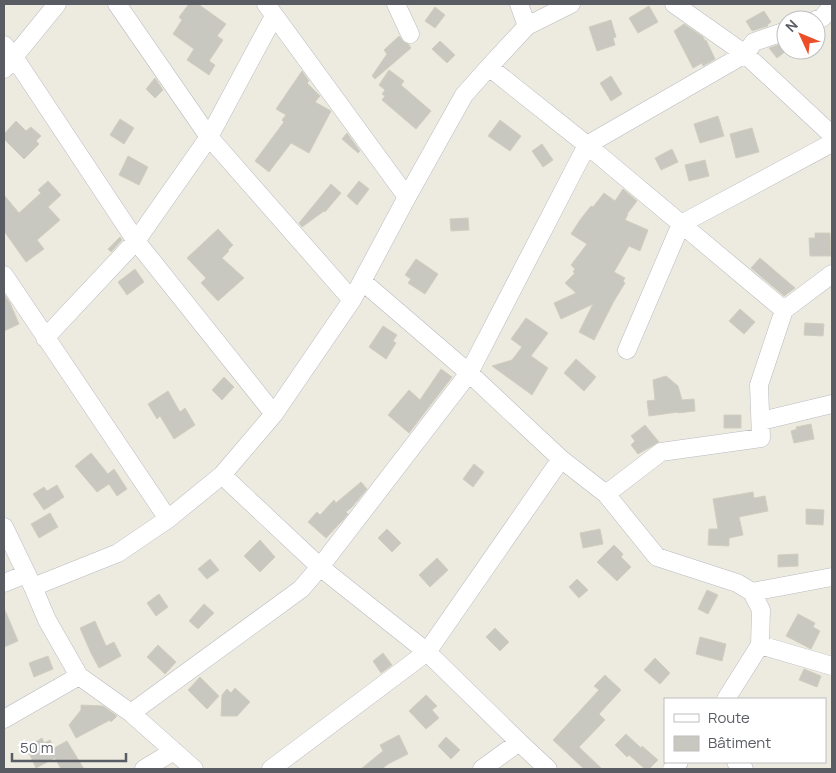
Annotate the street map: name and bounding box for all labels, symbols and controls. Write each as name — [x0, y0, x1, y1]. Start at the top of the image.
north arrow — [776, 10, 826, 60]
text: N — [781, 15, 802, 36]
legend — [664, 698, 826, 763]
text: Route — [708, 707, 750, 728]
scale bar — [12, 730, 126, 762]
text: Bâtiment — [708, 732, 771, 753]
text: 50 m — [20, 737, 54, 758]

